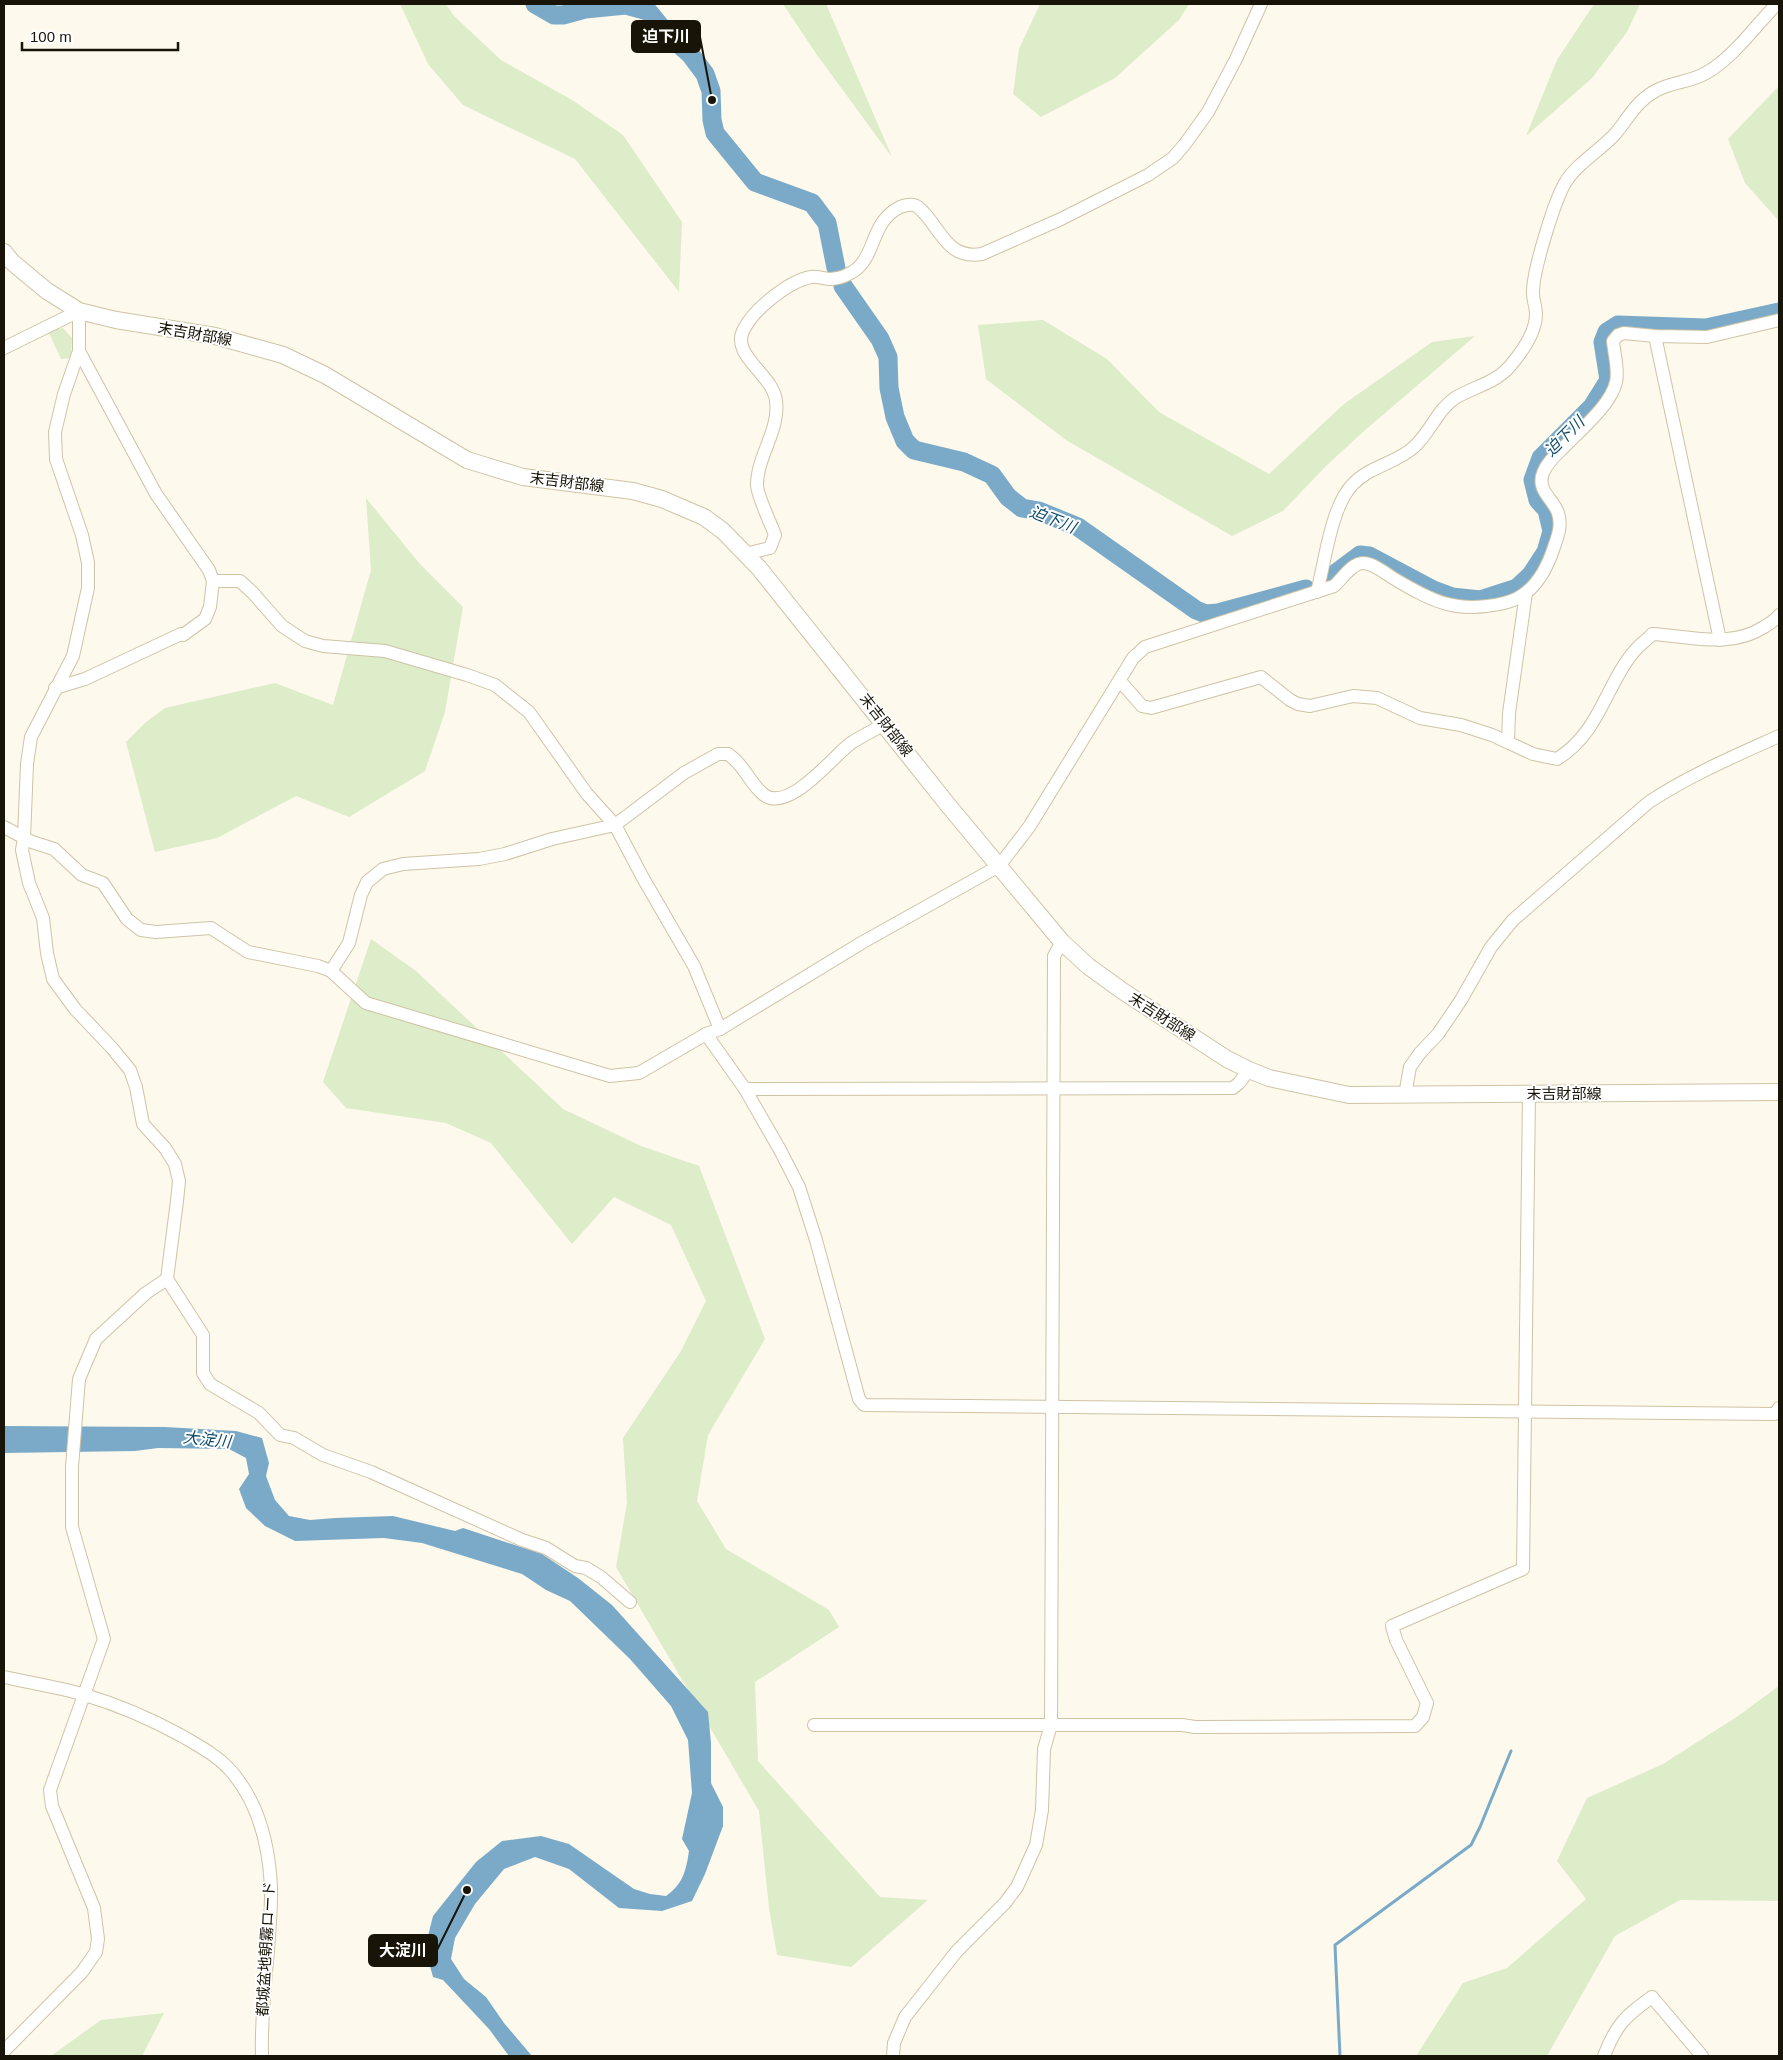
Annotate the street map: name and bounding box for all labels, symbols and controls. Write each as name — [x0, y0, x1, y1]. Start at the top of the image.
scale bar — [22, 20, 179, 52]
callout: 迫下川 — [632, 21, 700, 52]
text: 100 m — [30, 28, 72, 45]
text: 迫下川 — [642, 28, 690, 45]
street label: 末吉財部線 — [157, 319, 234, 348]
water label: 迫下川 — [1541, 412, 1589, 459]
street label: 末吉財部線 — [529, 468, 605, 495]
water label: 迫下川 — [1027, 503, 1080, 537]
street label: 末吉財部線 — [857, 690, 916, 759]
street label: 末吉財部線 — [1126, 989, 1198, 1044]
street label: 末吉財部線 — [1526, 1085, 1602, 1102]
water label: 大淀川 — [182, 1429, 234, 1451]
street label: 都城盆地朝霧ロード — [253, 1881, 278, 2017]
callout: 大淀川 — [369, 1935, 437, 1966]
text: 大淀川 — [379, 1942, 427, 1959]

